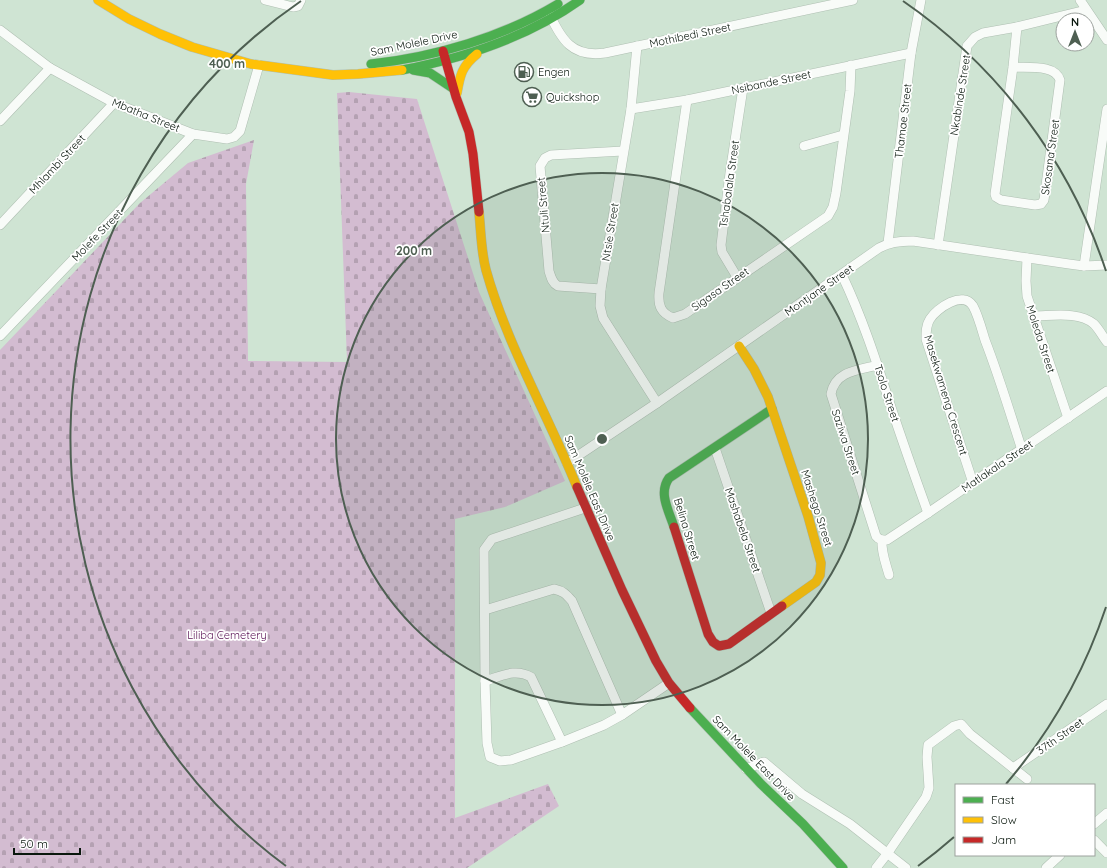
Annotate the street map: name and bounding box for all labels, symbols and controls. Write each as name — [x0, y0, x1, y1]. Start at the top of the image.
north arrow — [1055, 12, 1095, 52]
text: N — [1071, 15, 1079, 29]
street label: Mothibedi Street — [648, 19, 732, 50]
street label: Sam Molele Drive — [369, 27, 459, 59]
street label: Nkabinde Street — [947, 53, 973, 137]
text: 400 m — [209, 56, 245, 71]
fuel station icon: Engen — [513, 61, 535, 83]
place label: Engen — [538, 65, 570, 79]
street label: Nsibande Street — [730, 67, 812, 97]
street label: Thamae Street — [891, 82, 915, 159]
supermarket icon: Quickshop — [521, 86, 543, 108]
place label: Quickshop — [546, 90, 600, 104]
street label: Mbatha Street — [110, 95, 182, 135]
street label: Skosana Street — [1038, 118, 1062, 196]
street label: Mhlambi Street — [26, 131, 88, 197]
street label: Tshabalala Street — [716, 139, 742, 229]
street label: Ntuli Street — [534, 176, 552, 233]
street label: Ntsie Street — [598, 202, 622, 262]
street label: Molefe Street — [69, 206, 126, 264]
text: 200 m — [396, 243, 432, 258]
street label: Montjane Street — [782, 261, 856, 319]
street label: Sigasa Street — [689, 264, 752, 314]
street label: Moleda Street — [1023, 303, 1059, 375]
street label: Masekwameng Crescent — [921, 333, 971, 457]
street label: Tsolo Street — [871, 363, 903, 424]
street label: Saziwa Street — [829, 407, 863, 477]
centre of rings — [595, 432, 609, 446]
street label: Sam Molele East Drive — [561, 433, 619, 543]
street label: Matlakala Street — [958, 437, 1036, 495]
street label: Mashego Street — [798, 468, 836, 548]
street label: Mashabela Street — [722, 486, 764, 575]
street label: Belina Street — [671, 496, 703, 562]
park label: Liliba Cemetery — [187, 628, 267, 642]
street label: Sam Molele East Drive — [710, 712, 798, 804]
street label: 37th Street — [1034, 714, 1087, 757]
legend — [955, 784, 1095, 856]
text: Fast — [991, 792, 1015, 807]
text: Slow — [991, 812, 1017, 827]
scale bar — [14, 830, 80, 856]
text: Jam — [991, 832, 1016, 847]
text: 50 m — [20, 836, 48, 851]

